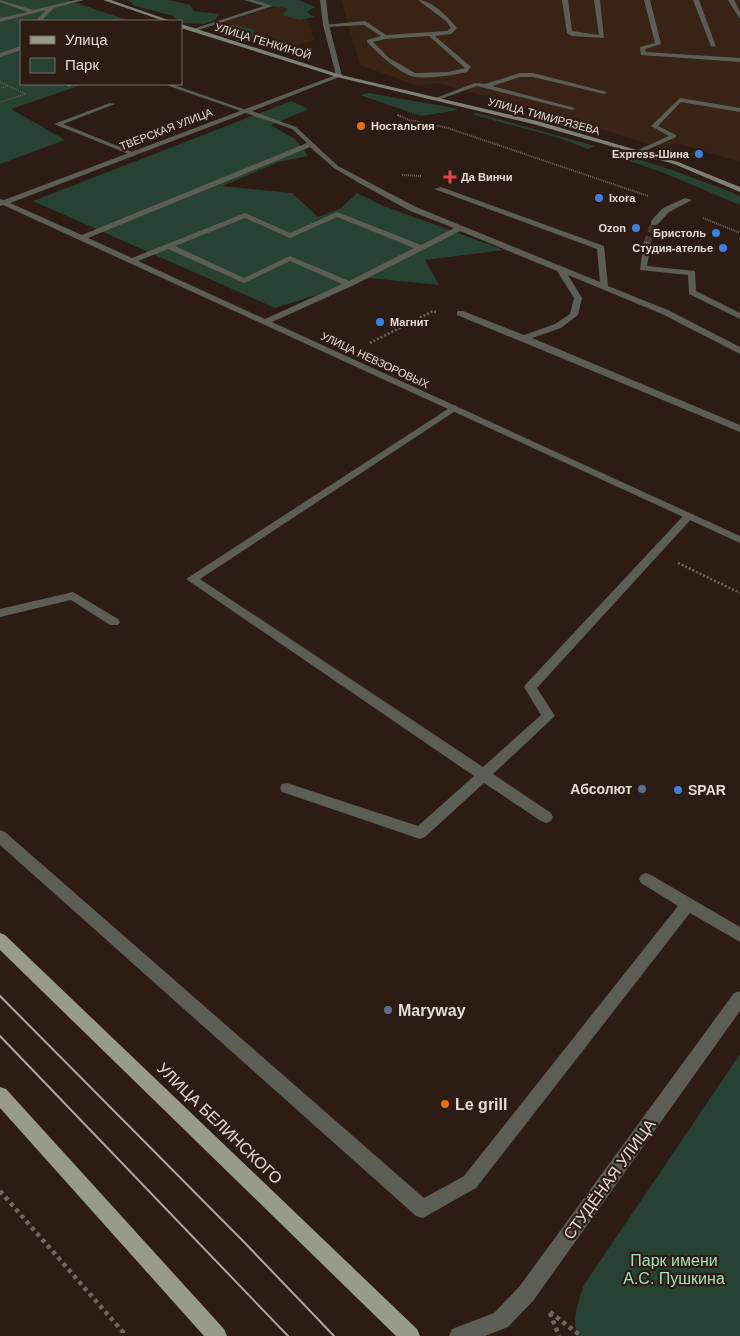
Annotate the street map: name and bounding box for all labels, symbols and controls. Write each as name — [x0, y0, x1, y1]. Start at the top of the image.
legend — [20, 20, 182, 85]
street label: УЛИЦА ГЕНКИНОЙ — [213, 21, 313, 61]
text: Улица — [65, 31, 108, 48]
text: Парк — [65, 56, 99, 73]
street label: УЛИЦА ТИМИРЯЗЕВА — [487, 95, 602, 137]
street label: ТВЕРСКАЯ УЛИЦА — [118, 106, 215, 152]
marker: Ностальгия — [355, 120, 367, 132]
place label: Ностальгия — [371, 120, 435, 132]
place label: Express-Шина — [612, 148, 690, 160]
marker: Express-Шина — [693, 148, 705, 160]
marker: Да Винчи — [443, 170, 457, 184]
place label: Да Винчи — [461, 171, 513, 183]
marker: Ixora — [593, 192, 605, 204]
place label: Ixora — [609, 192, 636, 204]
place label: Ozon — [599, 222, 626, 234]
marker: Ozon — [630, 222, 642, 234]
place label: Бристоль — [653, 227, 706, 239]
marker: Бристоль — [710, 227, 722, 239]
place label: Студия-ателье — [632, 242, 713, 254]
marker: Студия-ателье — [717, 242, 729, 254]
marker: Магнит — [374, 316, 386, 328]
place label: Магнит — [390, 316, 429, 328]
street label: УЛИЦА НЕВЗОРОВЫХ — [319, 330, 431, 391]
place label: Абсолют — [570, 781, 632, 797]
place label: SPAR — [688, 782, 726, 798]
marker: Абсолют — [636, 783, 648, 795]
marker: SPAR — [672, 784, 684, 796]
place label: Maryway — [398, 1002, 466, 1019]
marker: Maryway — [382, 1004, 394, 1016]
street label: УЛИЦА БЕЛИНСКОГО — [154, 1059, 286, 1187]
place label: Le grill — [455, 1096, 507, 1113]
marker: Le grill — [439, 1098, 451, 1110]
street label: СТУДЁНАЯ УЛИЦА — [560, 1116, 659, 1243]
park label: Парк имени А.С. Пушкина — [623, 1252, 725, 1287]

